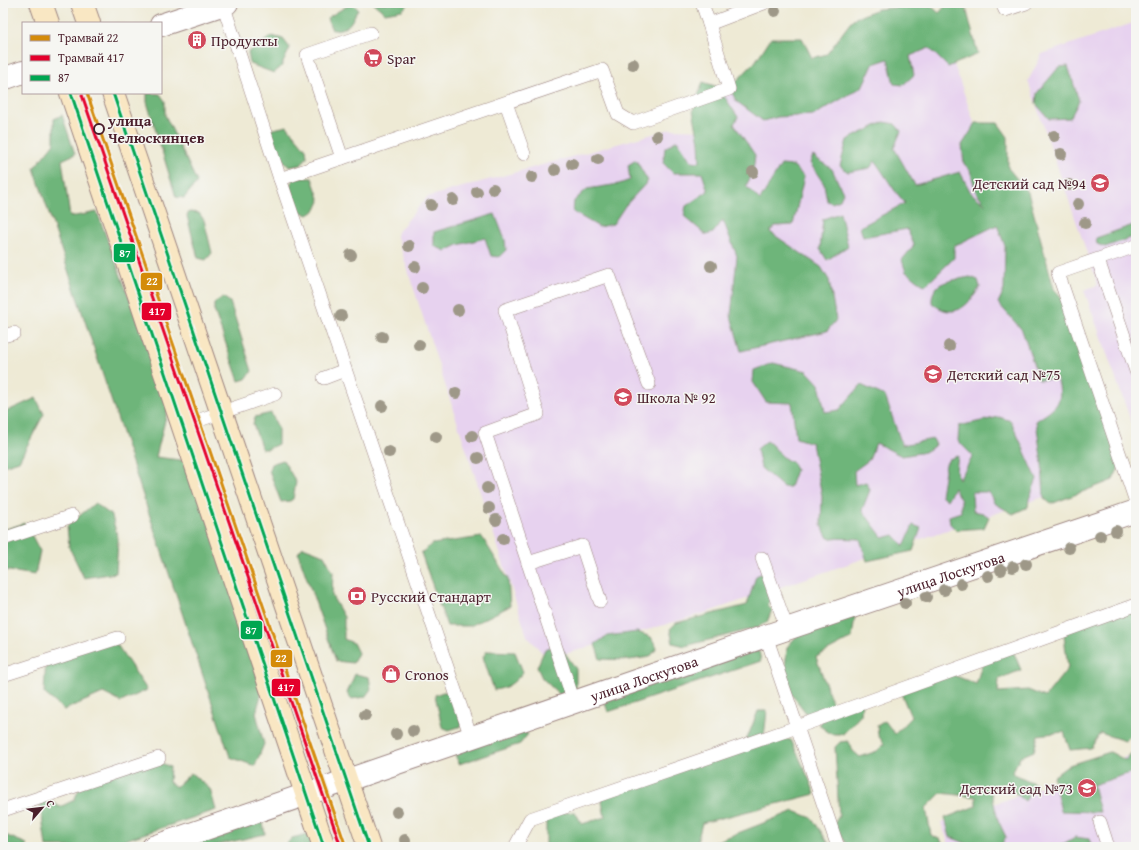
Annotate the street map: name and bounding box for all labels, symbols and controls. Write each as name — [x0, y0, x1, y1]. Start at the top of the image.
legend — [22, 22, 162, 94]
text: Трамвай 22 — [58, 29, 119, 46]
building icon: Продукты — [186, 29, 208, 51]
place label: Продукты — [211, 30, 278, 51]
supermarket icon: Spar — [362, 47, 384, 69]
place label: Spar — [387, 48, 416, 69]
text: Трамвай 417 — [58, 49, 124, 66]
text: 87 — [58, 69, 70, 86]
place label: улица Челюскинцев — [107, 110, 205, 148]
marker: улица Челюскинцев — [93, 123, 105, 135]
school or university icon: Детский сад №94 — [1089, 172, 1111, 194]
place label: Детский сад №94 — [972, 173, 1086, 194]
line badge: 87 — [113, 243, 136, 263]
text: 87 — [119, 245, 131, 261]
line badge: 22 — [140, 272, 163, 291]
text: 22 — [146, 273, 158, 289]
line badge: 417 — [141, 302, 172, 321]
text: 417 — [148, 303, 166, 319]
school or university icon: Детский сад №75 — [922, 363, 944, 385]
place label: Детский сад №75 — [946, 364, 1060, 385]
school or university icon: Школа № 92 — [612, 386, 634, 408]
place label: Школа № 92 — [637, 387, 716, 408]
street label: улица Лоскутова — [893, 545, 1008, 602]
bank icon: Русский Стандарт — [346, 585, 368, 607]
place label: Русский Стандарт — [371, 586, 492, 607]
line badge: 87 — [240, 620, 263, 640]
text: 87 — [245, 622, 257, 638]
line badge: 22 — [270, 649, 293, 668]
text: 22 — [275, 650, 287, 666]
street label: улица Лоскутова — [586, 650, 701, 707]
shop icon: Cronos — [380, 663, 402, 685]
place label: Cronos — [405, 664, 449, 685]
line badge: 417 — [271, 678, 301, 697]
text: 417 — [277, 679, 295, 695]
school or university icon: Детский сад №73 — [1076, 777, 1098, 799]
place label: Детский сад №73 — [959, 778, 1073, 799]
north arrow — [22, 788, 62, 828]
text: С — [42, 797, 59, 810]

